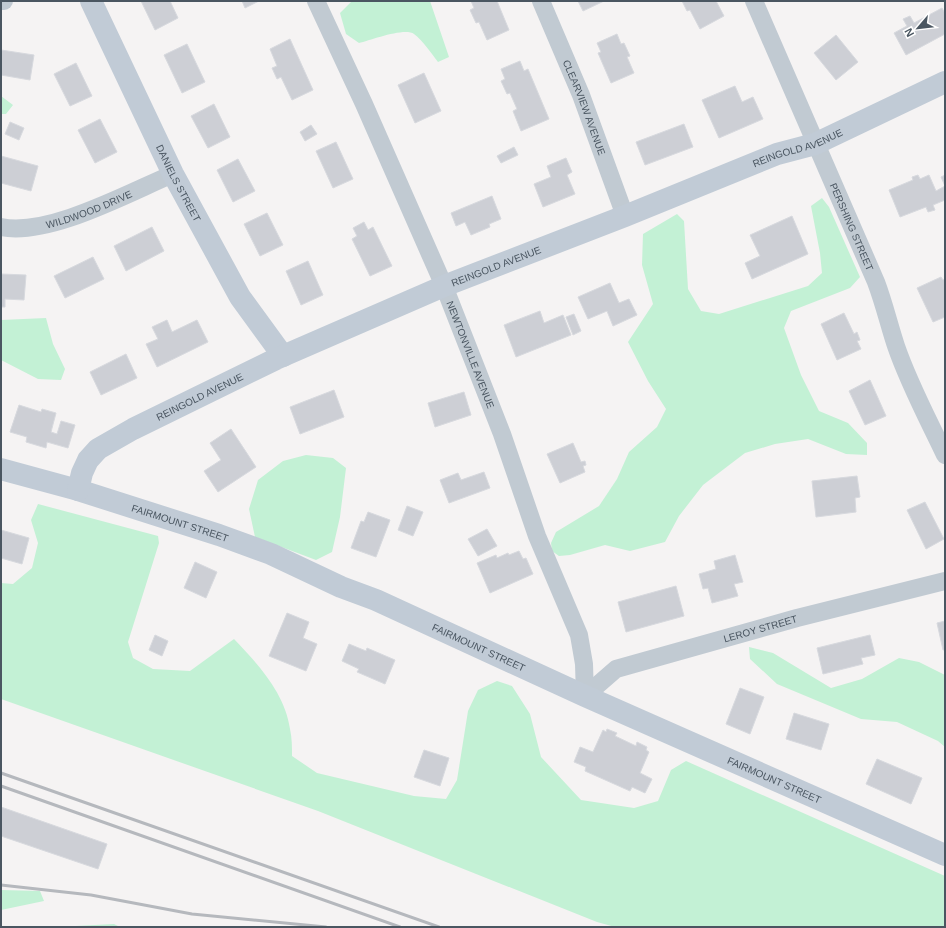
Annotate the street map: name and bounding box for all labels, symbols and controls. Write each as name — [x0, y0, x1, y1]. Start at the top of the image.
north arrow — [898, 8, 938, 48]
text: N — [902, 26, 916, 39]
street label: CLEARVIEW AVENUE — [561, 58, 608, 157]
street label: REINGOLD AVENUE — [751, 126, 844, 169]
street label: DANIELS STREET — [154, 143, 203, 223]
street label: PERSHING STREET — [828, 181, 876, 272]
street label: WILDWOOD DRIVE — [45, 188, 134, 230]
street label: REINGOLD AVENUE — [450, 244, 542, 288]
street label: NEWTONVILLE AVENUE — [445, 299, 497, 410]
street label: REINGOLD AVENUE — [154, 370, 245, 422]
street label: FAIRMOUNT STREET — [130, 502, 230, 543]
street label: LEROY STREET — [722, 613, 798, 644]
street label: FAIRMOUNT STREET — [431, 621, 527, 673]
street label: FAIRMOUNT STREET — [726, 754, 823, 805]

